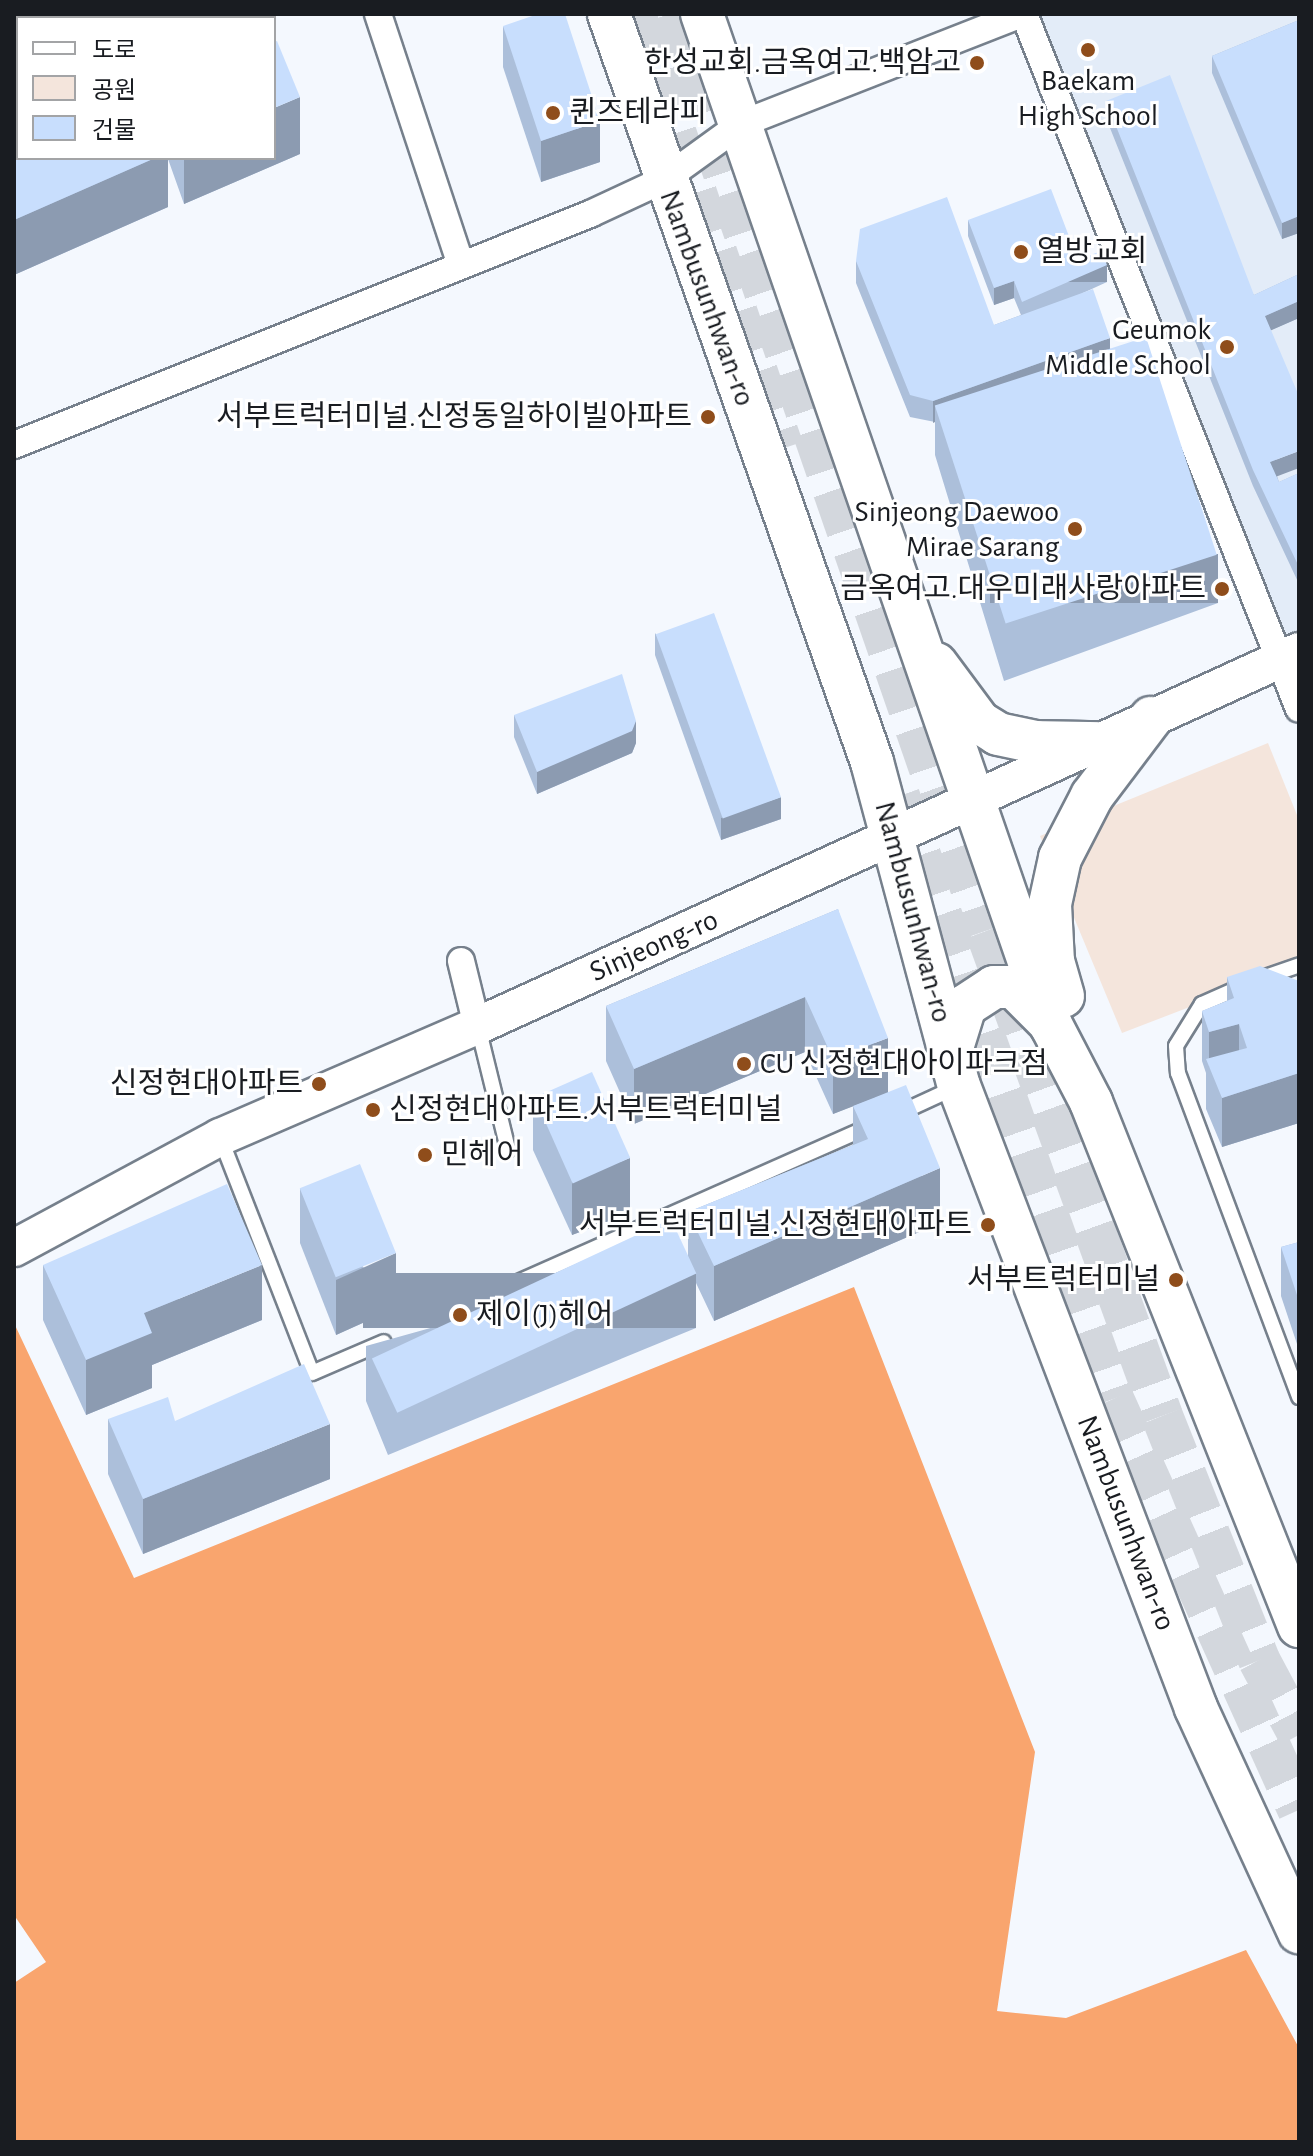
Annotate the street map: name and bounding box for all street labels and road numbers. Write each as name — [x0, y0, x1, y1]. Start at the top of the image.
street label: Nambusunhwan-ro — [651, 185, 763, 411]
street label: Nambusunhwan-ro — [866, 798, 960, 1026]
street label: Sinjeong-ro — [584, 902, 724, 990]
street label: Nambusunhwan-ro — [1068, 1411, 1184, 1635]

